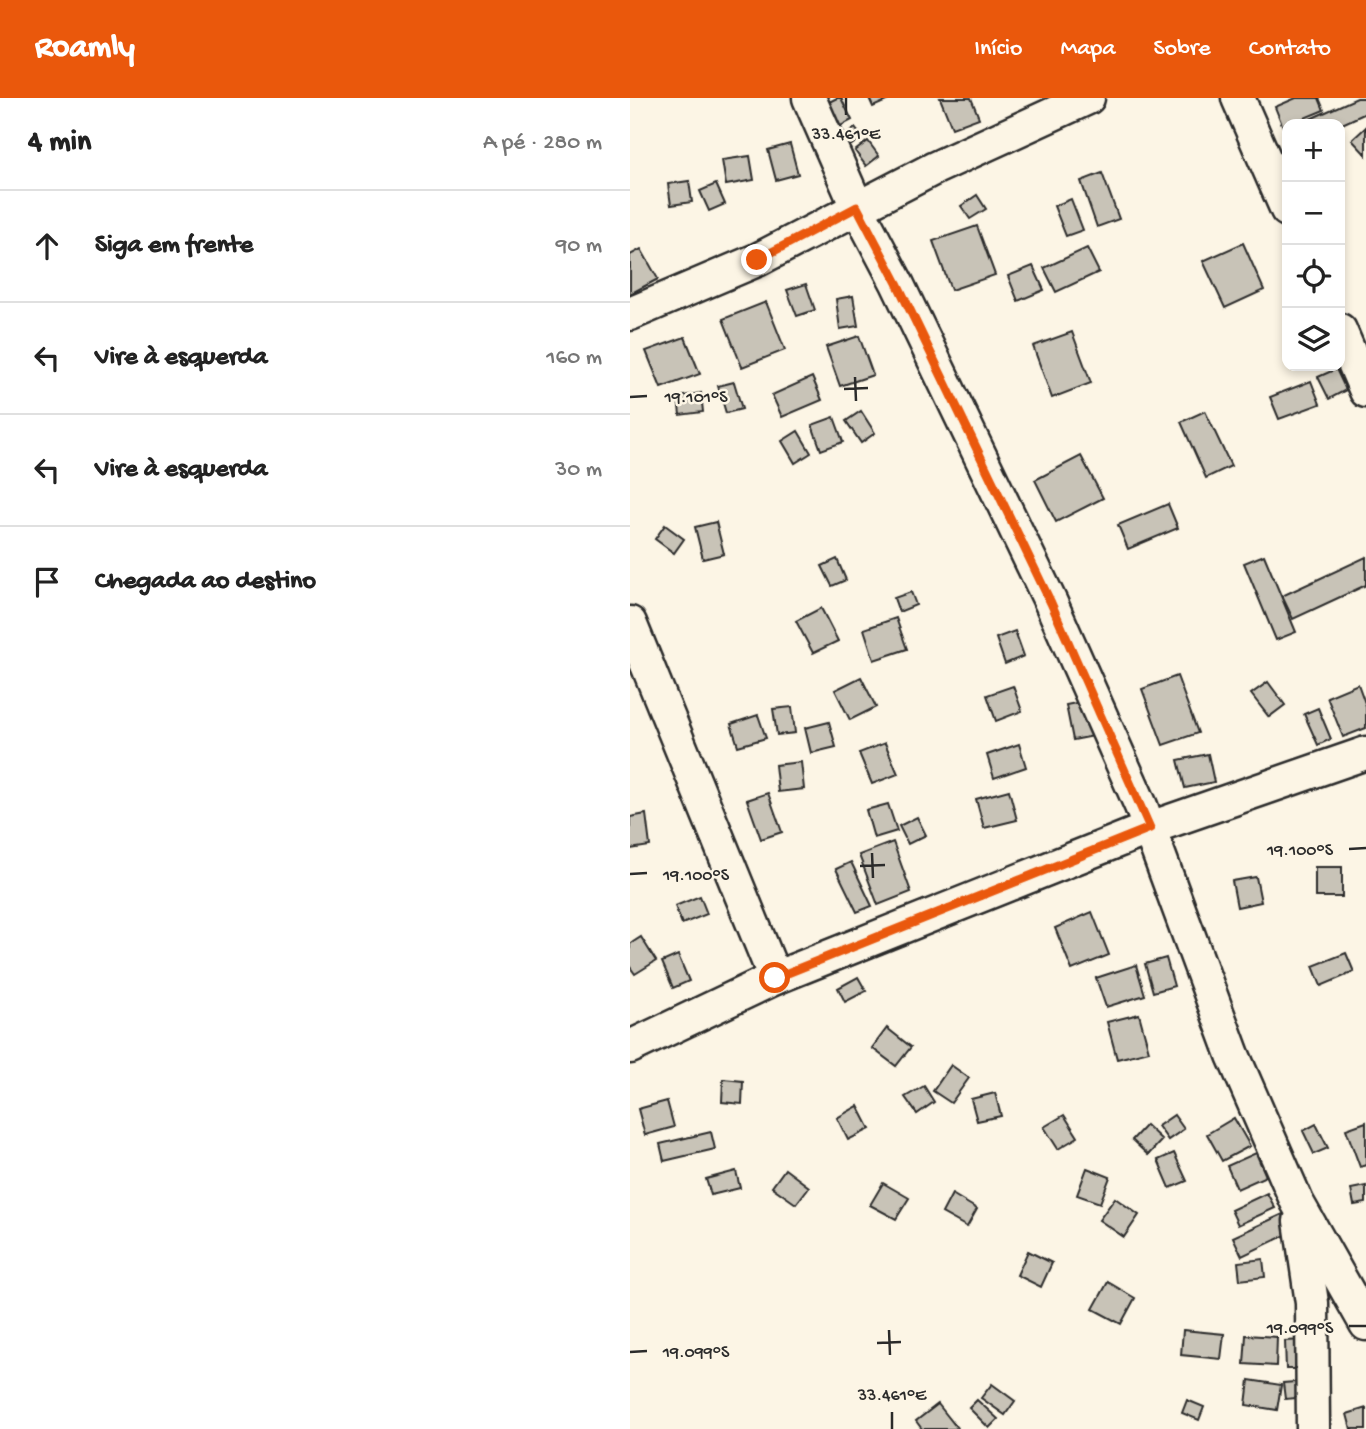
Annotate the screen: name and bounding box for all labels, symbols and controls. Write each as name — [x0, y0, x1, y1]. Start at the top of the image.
text: Roamly — [35, 30, 135, 68]
text: Início — [974, 35, 1022, 64]
text: Mapa — [1060, 35, 1116, 64]
text: Sobre — [1154, 35, 1211, 64]
text: Contato — [1249, 35, 1331, 64]
map controls — [1282, 119, 1345, 371]
button: + — [1282, 119, 1345, 182]
text: 33.461°E — [811, 125, 881, 146]
text: 4 min — [28, 126, 91, 161]
text: A pé · 280 m — [483, 130, 602, 157]
button: − — [1282, 182, 1345, 245]
icon: ahead — [28, 227, 66, 265]
text: Siga em frente — [95, 231, 253, 262]
text: 90 m — [556, 233, 602, 260]
route end — [741, 244, 772, 275]
button: locate — [1282, 245, 1345, 308]
button: layers — [1282, 308, 1345, 371]
icon: left — [28, 339, 66, 377]
text: Vire à esquerda — [95, 343, 268, 374]
text: 160 m — [546, 345, 602, 372]
text: 19.101°S — [663, 388, 728, 409]
icon: left — [28, 451, 66, 489]
text: Vire à esquerda — [95, 455, 268, 486]
text: 30 m — [555, 457, 602, 484]
icon: arrive — [28, 563, 66, 601]
text: Chegada ao destino — [95, 567, 316, 598]
text: 19.100°S — [1266, 841, 1334, 862]
text: 19.100°S — [662, 866, 730, 887]
route start — [759, 962, 790, 993]
text: 19.099°S — [1266, 1319, 1334, 1340]
text: 19.099°S — [662, 1343, 730, 1364]
text: 33.461°E — [857, 1386, 927, 1407]

